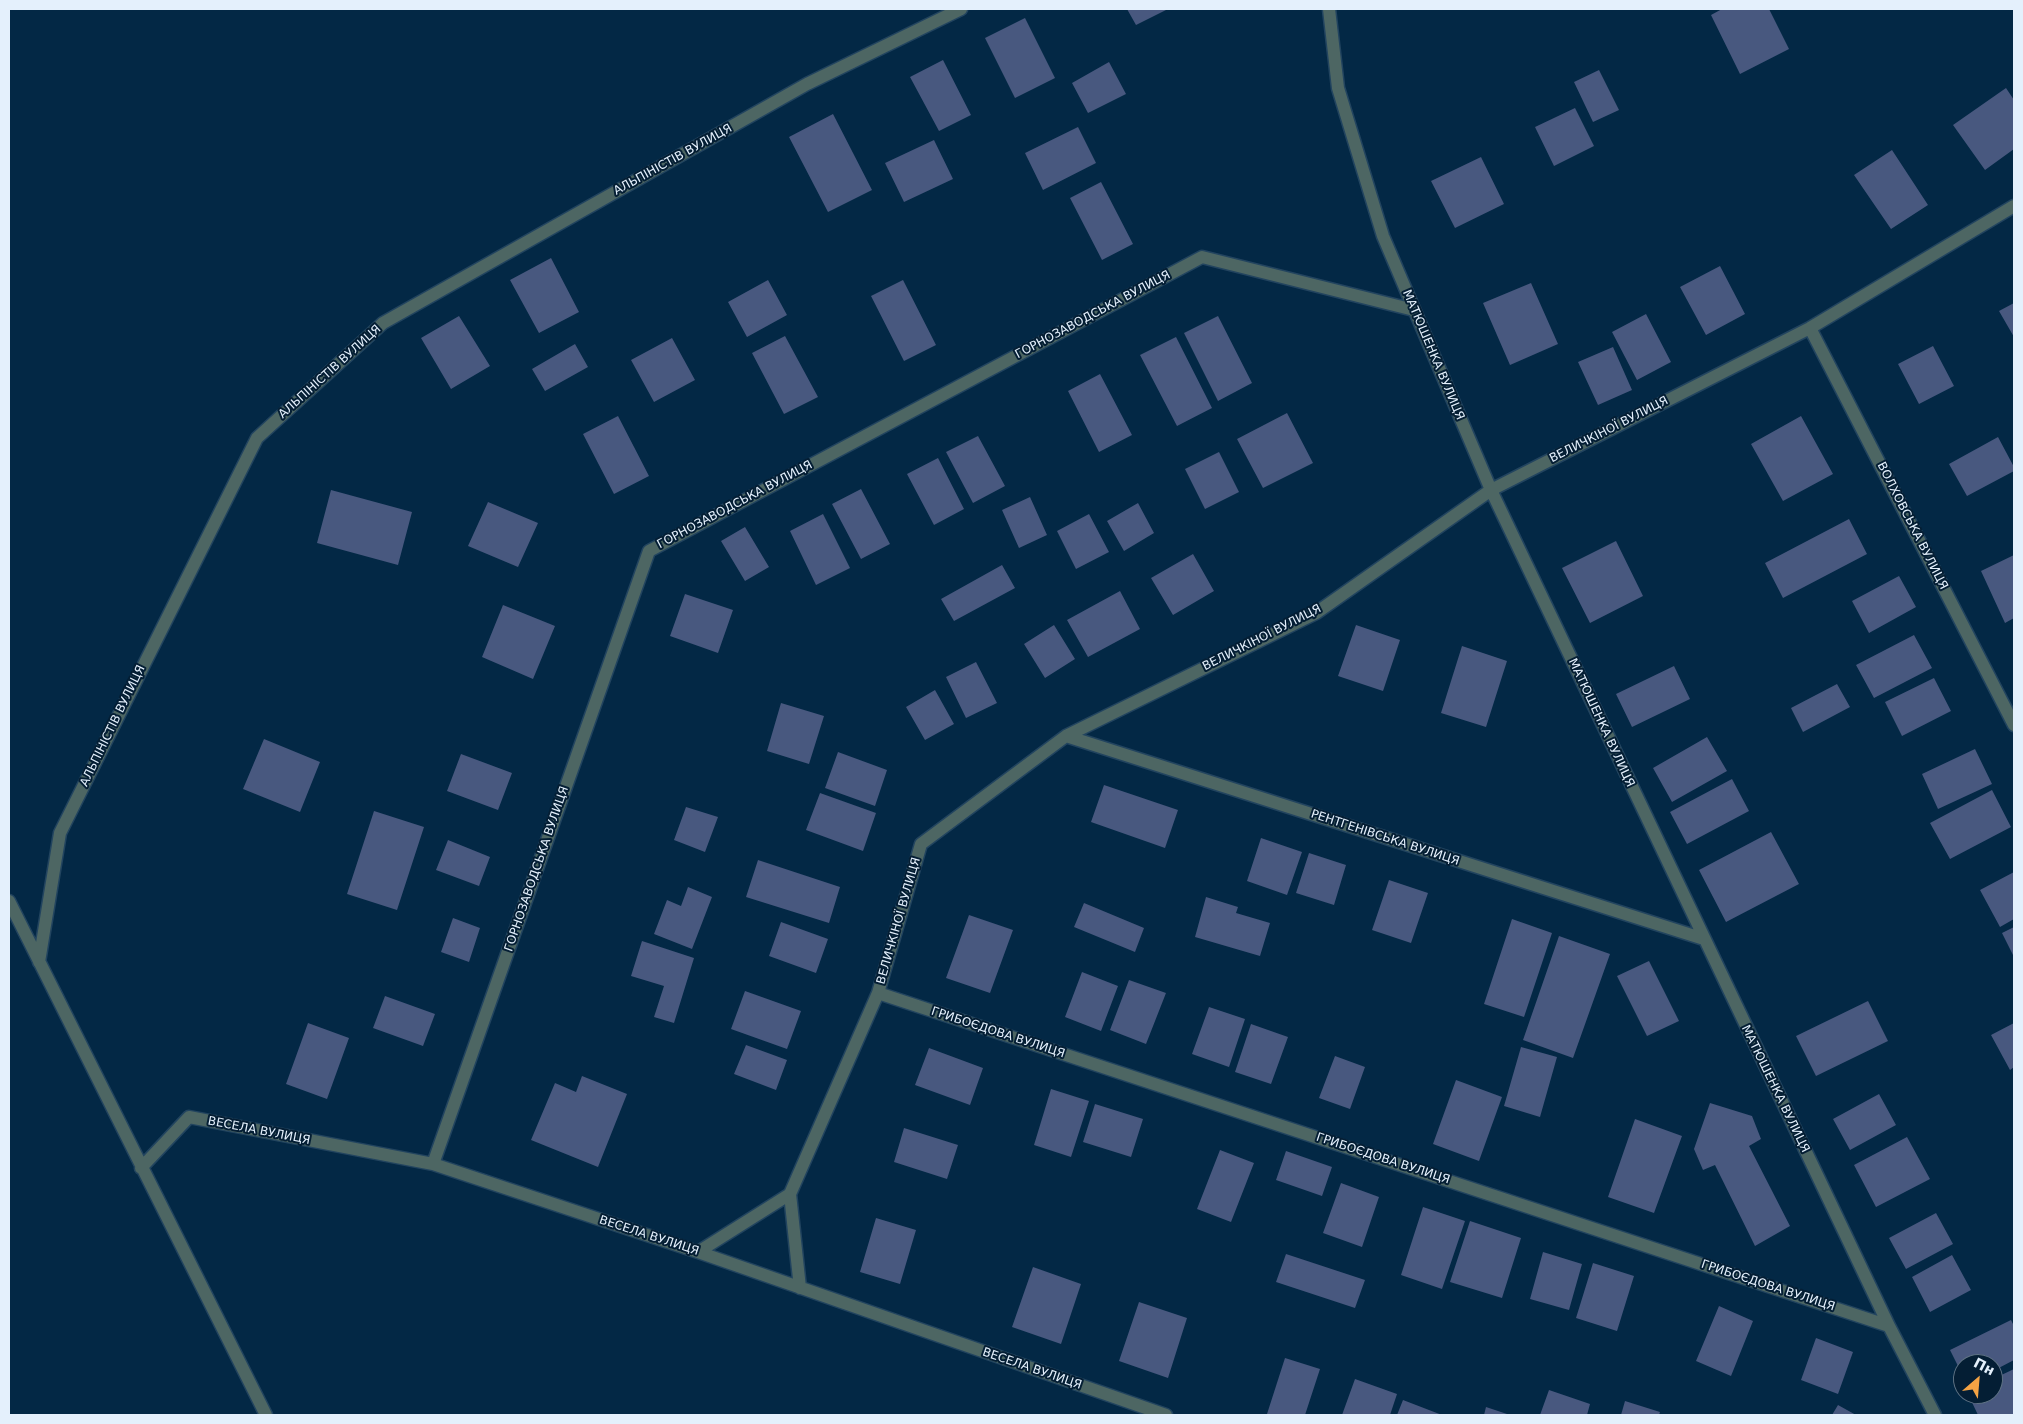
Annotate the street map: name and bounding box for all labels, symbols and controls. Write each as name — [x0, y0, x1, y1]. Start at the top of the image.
street label: АЛЬПІНІСТІВ ВУЛИЦЯ — [611, 121, 735, 199]
street label: ГОРНОЗАВОДСЬКА ВУЛИЦЯ — [1013, 268, 1173, 362]
street label: МАТЮШЕНКА ВУЛИЦЯ — [1399, 288, 1467, 422]
street label: АЛЬПІНІСТІВ ВУЛИЦЯ — [276, 322, 384, 422]
street label: ВЕЛИЧКІНОЇ ВУЛИЦЯ — [1547, 394, 1671, 466]
street label: ГОРНОЗАВОДСЬКА ВУЛИЦЯ — [655, 458, 815, 552]
street label: ВОЛХОВСЬКА ВУЛИЦЯ — [1874, 460, 1950, 592]
street label: ВЕЛИЧКІНОЇ ВУЛИЦЯ — [1200, 602, 1324, 674]
street label: МАТЮШЕНКА ВУЛИЦЯ — [1565, 657, 1637, 789]
street label: АЛЬПІНІСТІВ ВУЛИЦЯ — [77, 663, 149, 789]
street label: ГОРНОЗАВОДСЬКА ВУЛИЦЯ — [502, 785, 572, 953]
street label: РЕНТГЕНІВСЬКА ВУЛИЦЯ — [1309, 807, 1461, 869]
street label: ВЕЛИЧКІНОЇ ВУЛИЦЯ — [874, 856, 924, 986]
street label: ГРИБОЄДОВА ВУЛИЦЯ — [929, 1005, 1067, 1061]
street label: МАТЮШЕНКА ВУЛИЦЯ — [1738, 1023, 1812, 1155]
street label: ВЕСЕЛА ВУЛИЦЯ — [207, 1114, 311, 1148]
street label: ГРИБОЄДОВА ВУЛИЦЯ — [1314, 1131, 1452, 1187]
street label: ВЕСЕЛА ВУЛИЦЯ — [597, 1213, 701, 1259]
street label: ГРИБОЄДОВА ВУЛИЦЯ — [1699, 1258, 1837, 1314]
street label: ВЕСЕЛА ВУЛИЦЯ — [980, 1345, 1084, 1393]
north arrow — [1953, 1354, 2003, 1404]
text: Пн — [1971, 1355, 1998, 1379]

